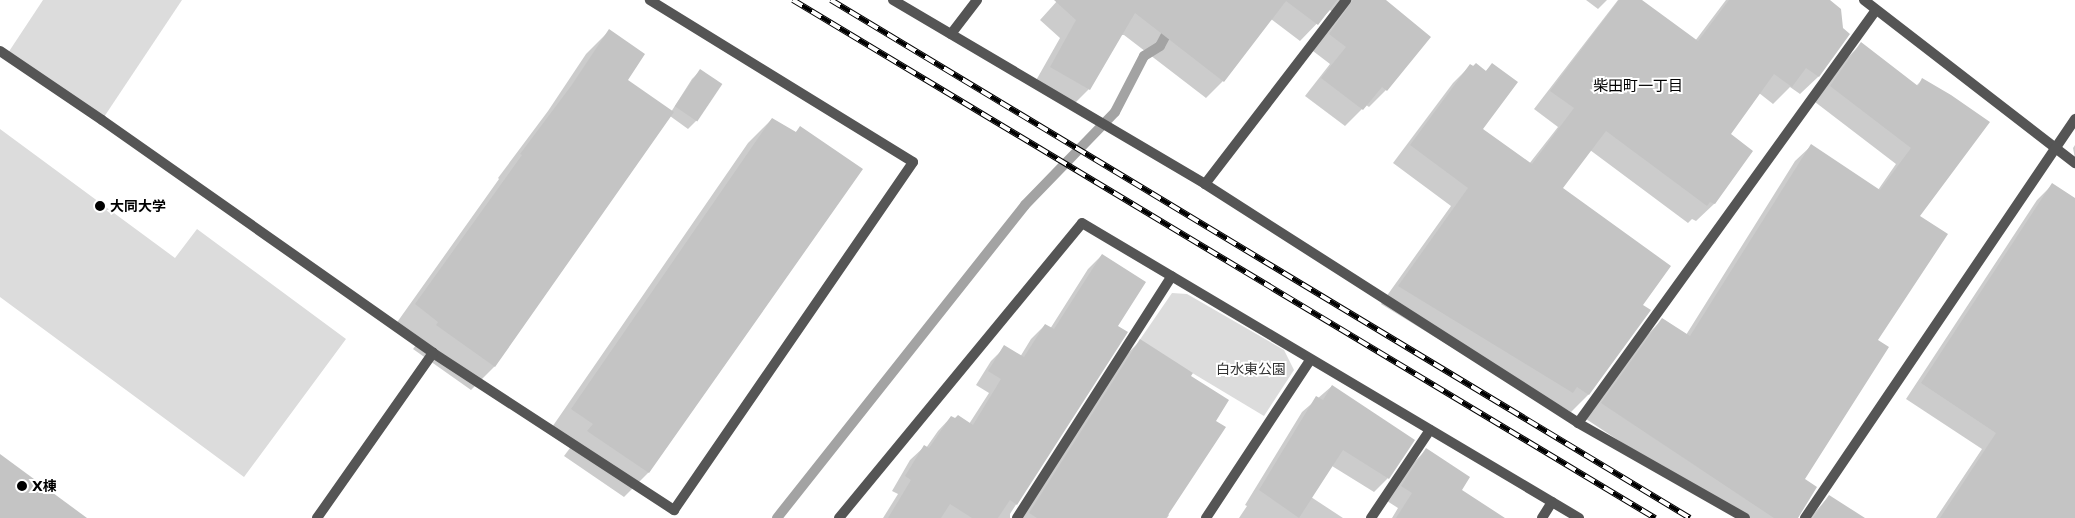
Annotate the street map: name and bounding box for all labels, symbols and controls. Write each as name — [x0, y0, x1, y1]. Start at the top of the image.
district label: 柴田町一丁目 — [1593, 78, 1683, 96]
place label: 大同大学 — [110, 198, 166, 214]
marker: 大同大学 — [94, 200, 106, 212]
park label: 白水東公園 — [1216, 361, 1286, 377]
place label: X棟 — [32, 478, 57, 494]
marker: X棟 — [16, 480, 28, 492]

